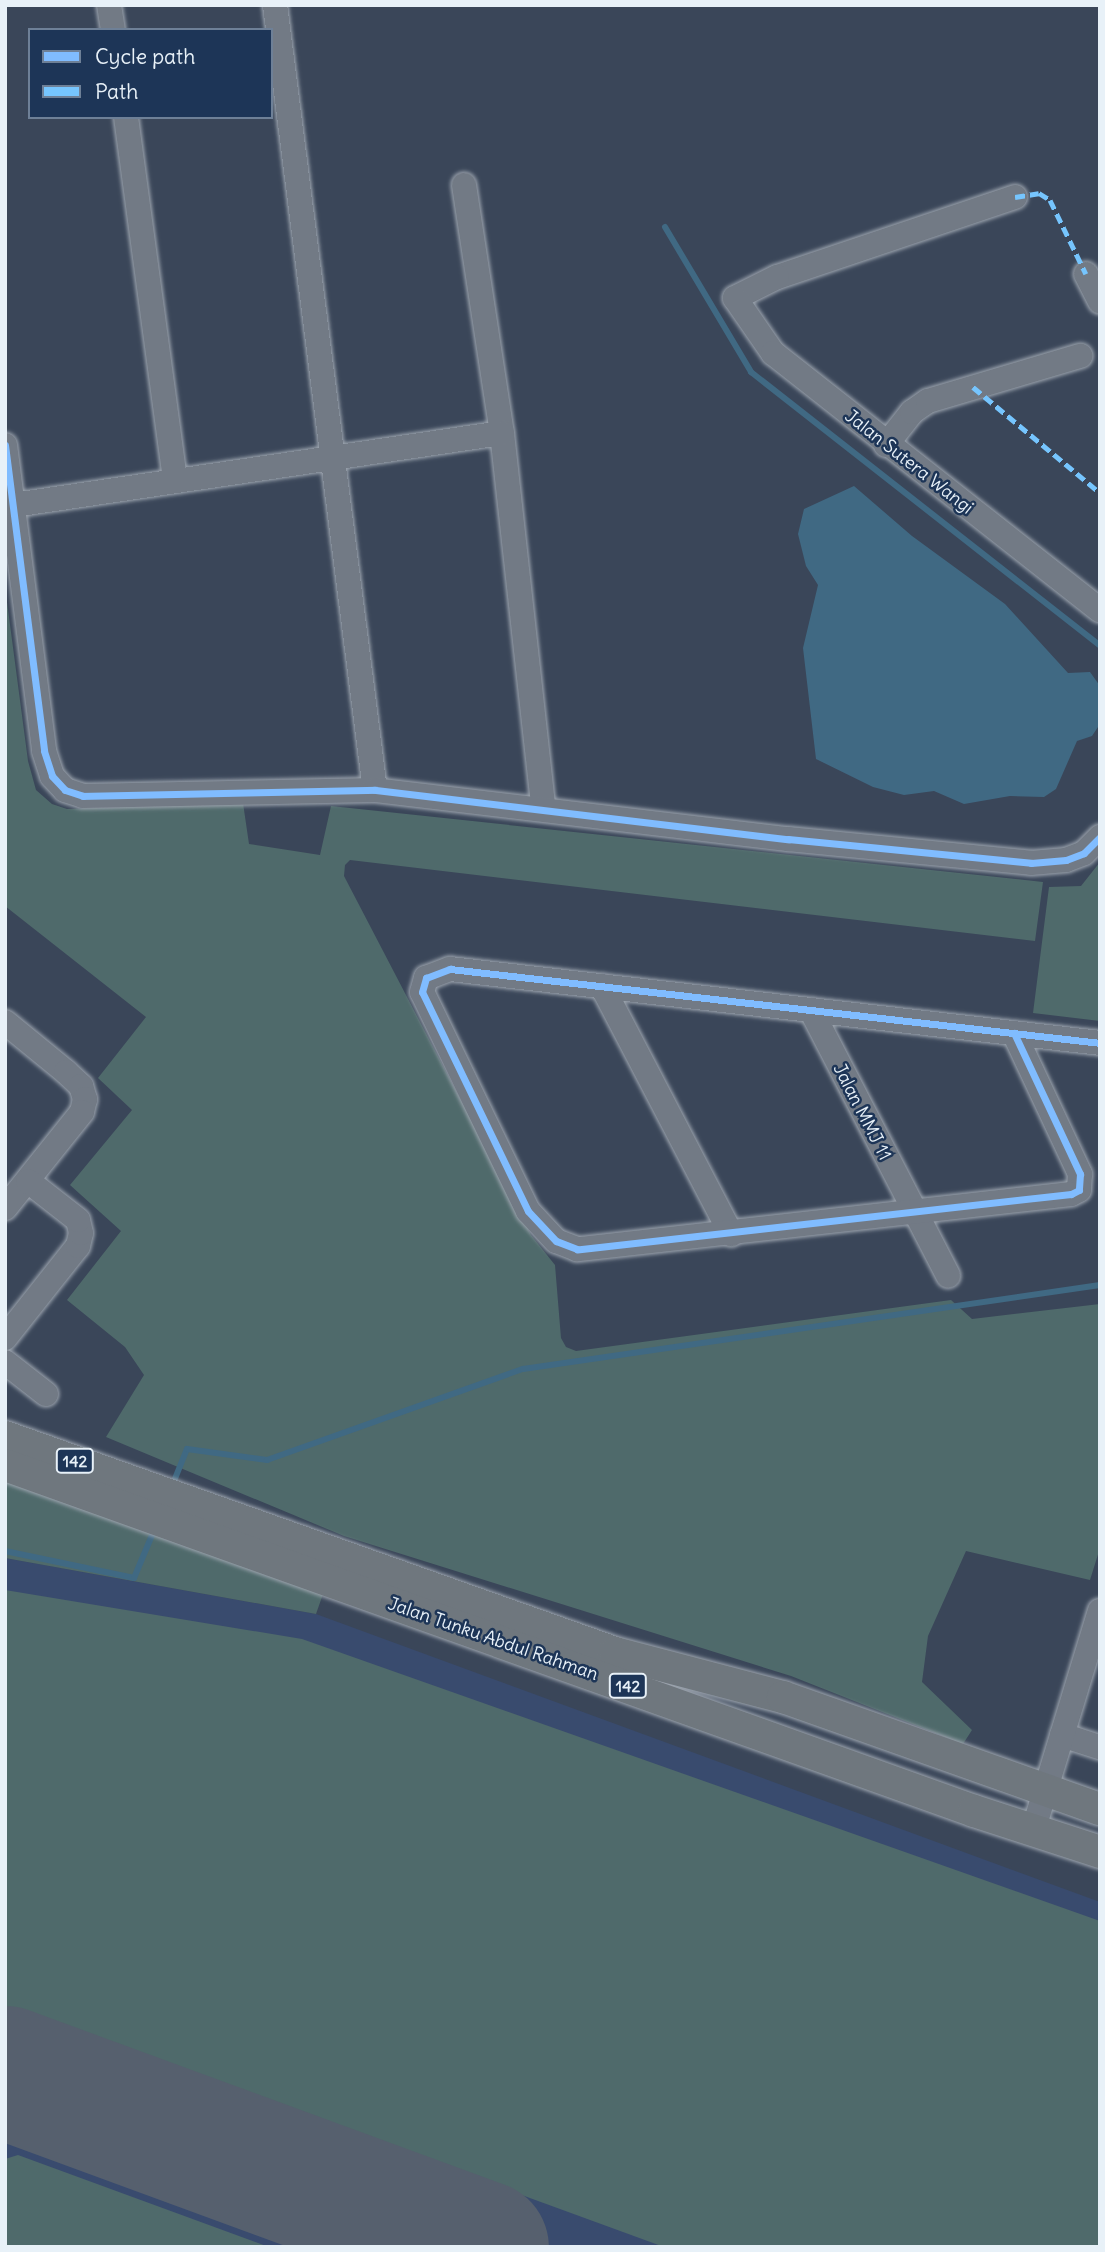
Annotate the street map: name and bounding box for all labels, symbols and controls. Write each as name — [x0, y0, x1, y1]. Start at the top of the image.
legend — [28, 28, 273, 119]
text: Cycle path — [95, 43, 195, 70]
text: Path — [95, 78, 138, 105]
street label: Jalan Sutera Wangi — [841, 405, 977, 519]
street label: Jalan MMJ 11 — [828, 1060, 896, 1164]
road number: 142 — [56, 1448, 94, 1474]
street label: Jalan Tunku Abdul Rahman — [385, 1593, 601, 1685]
road number: 142 — [609, 1674, 647, 1698]

